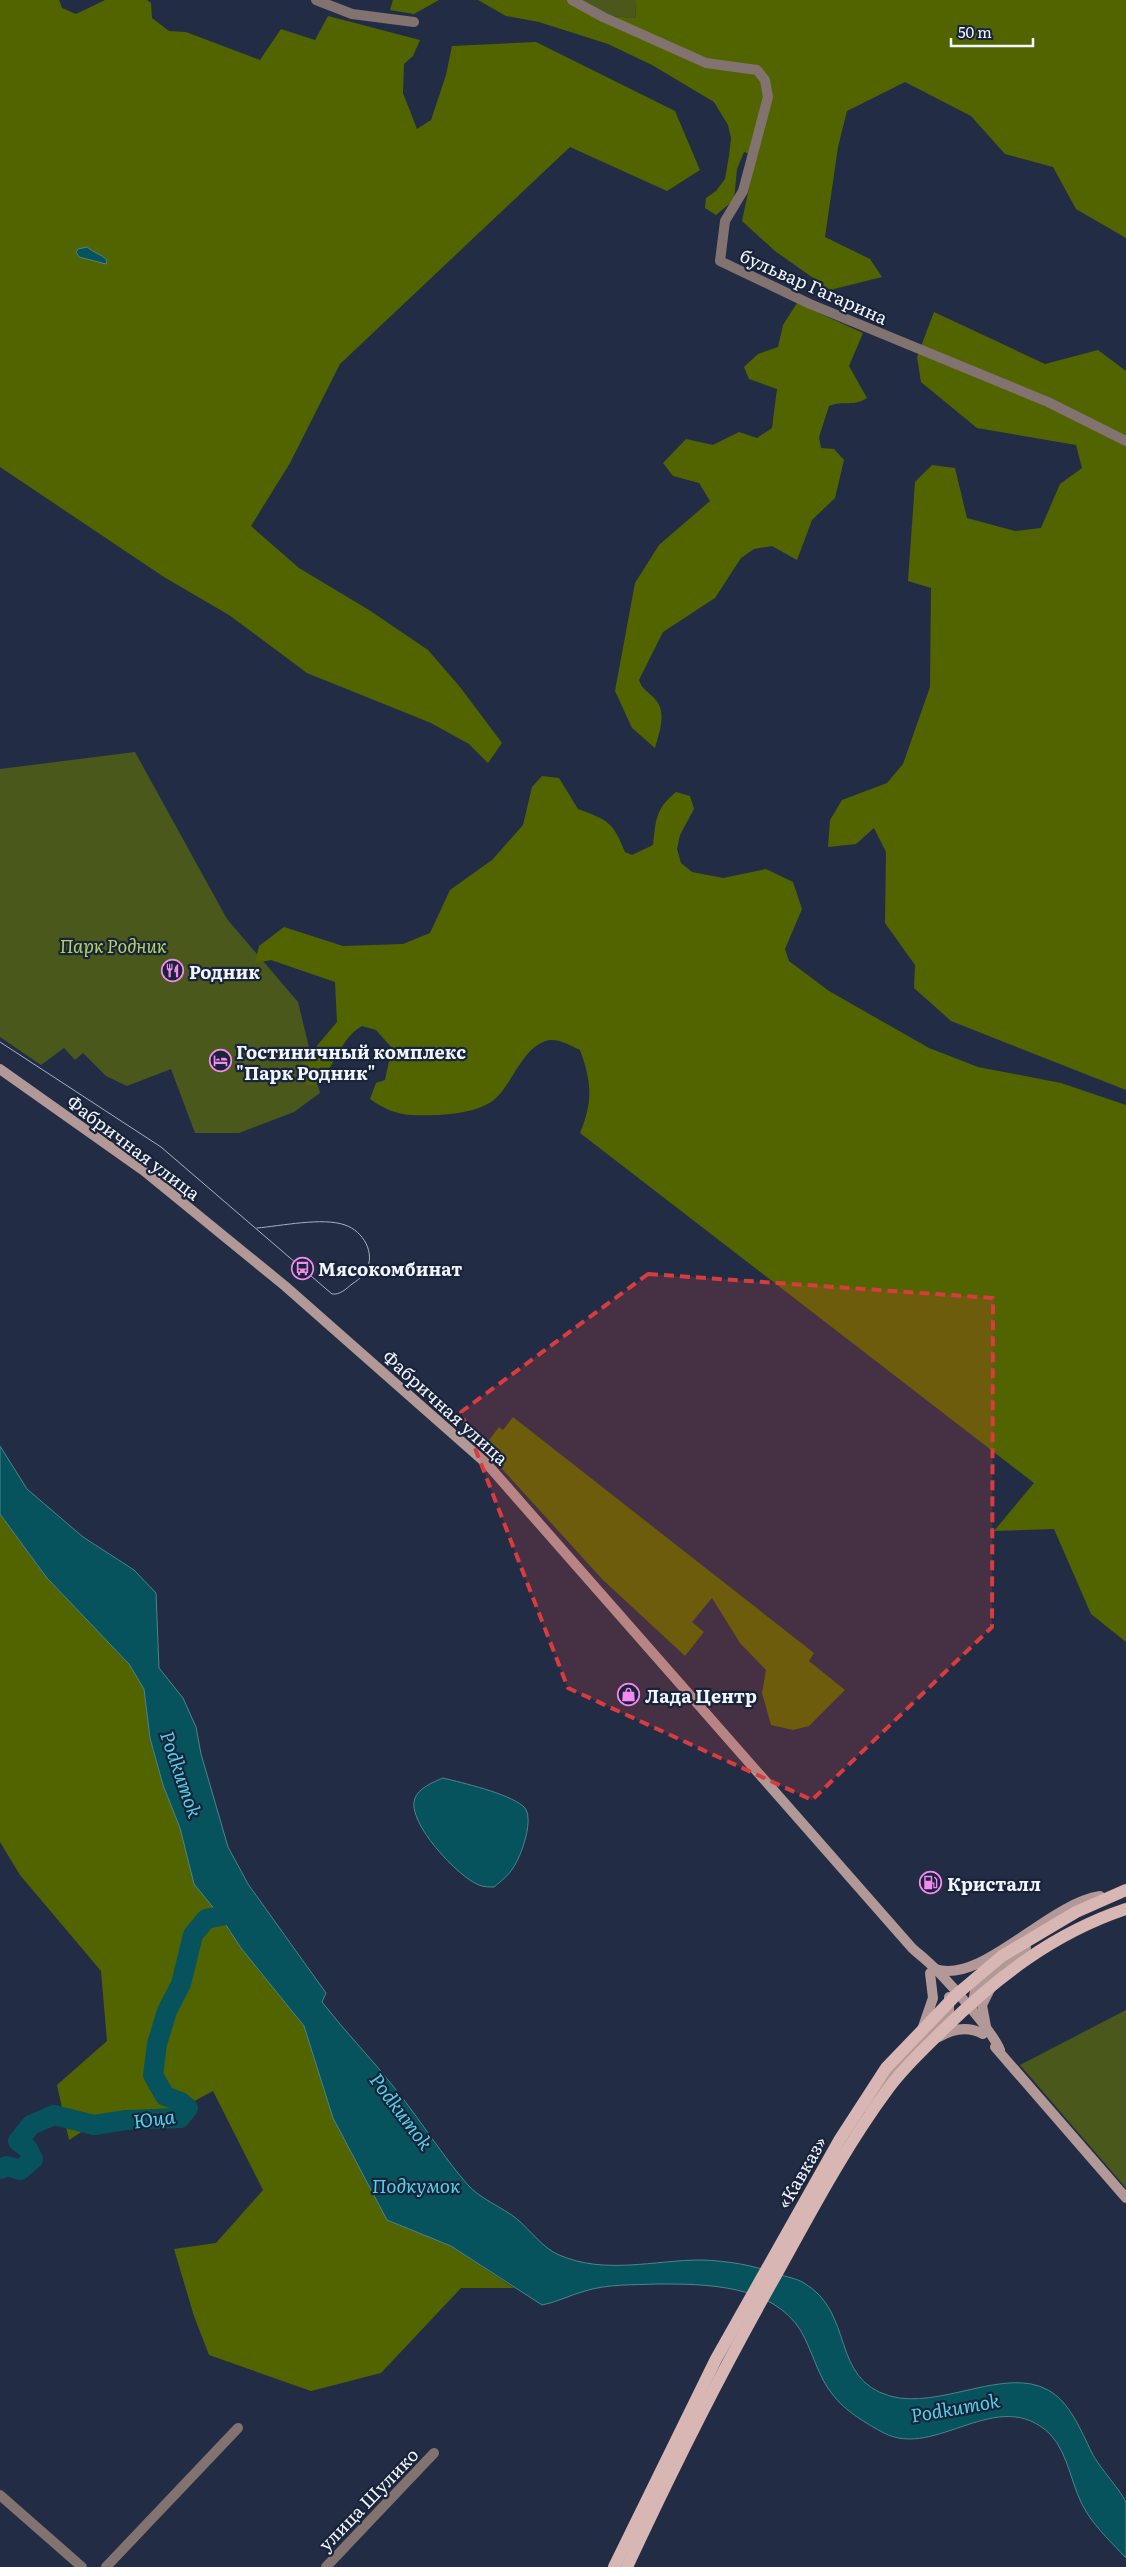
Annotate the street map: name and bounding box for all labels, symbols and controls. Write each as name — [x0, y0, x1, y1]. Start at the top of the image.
scale bar — [951, 15, 1034, 47]
text: 50 m — [958, 20, 992, 43]
street label: бульвар Гагарина — [736, 241, 892, 331]
park label: Парк Родник — [59, 932, 167, 959]
place label: Родник — [189, 958, 260, 985]
restaurant icon: Родник — [161, 959, 185, 983]
place label: Гостиничный комплекс "Парк Родник" — [236, 1038, 466, 1086]
hotel icon: Гостиничный комплекс "Парк Родник" — [208, 1049, 232, 1073]
street label: Фабричная улица — [62, 1088, 207, 1206]
place label: Мясокомбинат — [318, 1255, 462, 1282]
bus stop icon: Мясокомбинат — [290, 1256, 314, 1280]
street label: Фабричная улица — [377, 1343, 515, 1471]
place label: Лада Центр — [645, 1682, 757, 1709]
shop icon: Лада Центр — [617, 1683, 641, 1707]
water label: Podkumok — [154, 1727, 210, 1822]
place label: Кристалл — [947, 1870, 1041, 1897]
fuel station icon: Кристалл — [919, 1871, 943, 1895]
water label: Podkumok — [364, 2067, 441, 2156]
water label: Юца — [131, 2101, 177, 2135]
street label: «Кавказ» — [769, 2131, 833, 2213]
water label: Подкумок — [372, 2171, 461, 2199]
water label: Podkumok — [908, 2385, 1002, 2429]
street label: улица Шулико — [312, 2441, 424, 2557]

